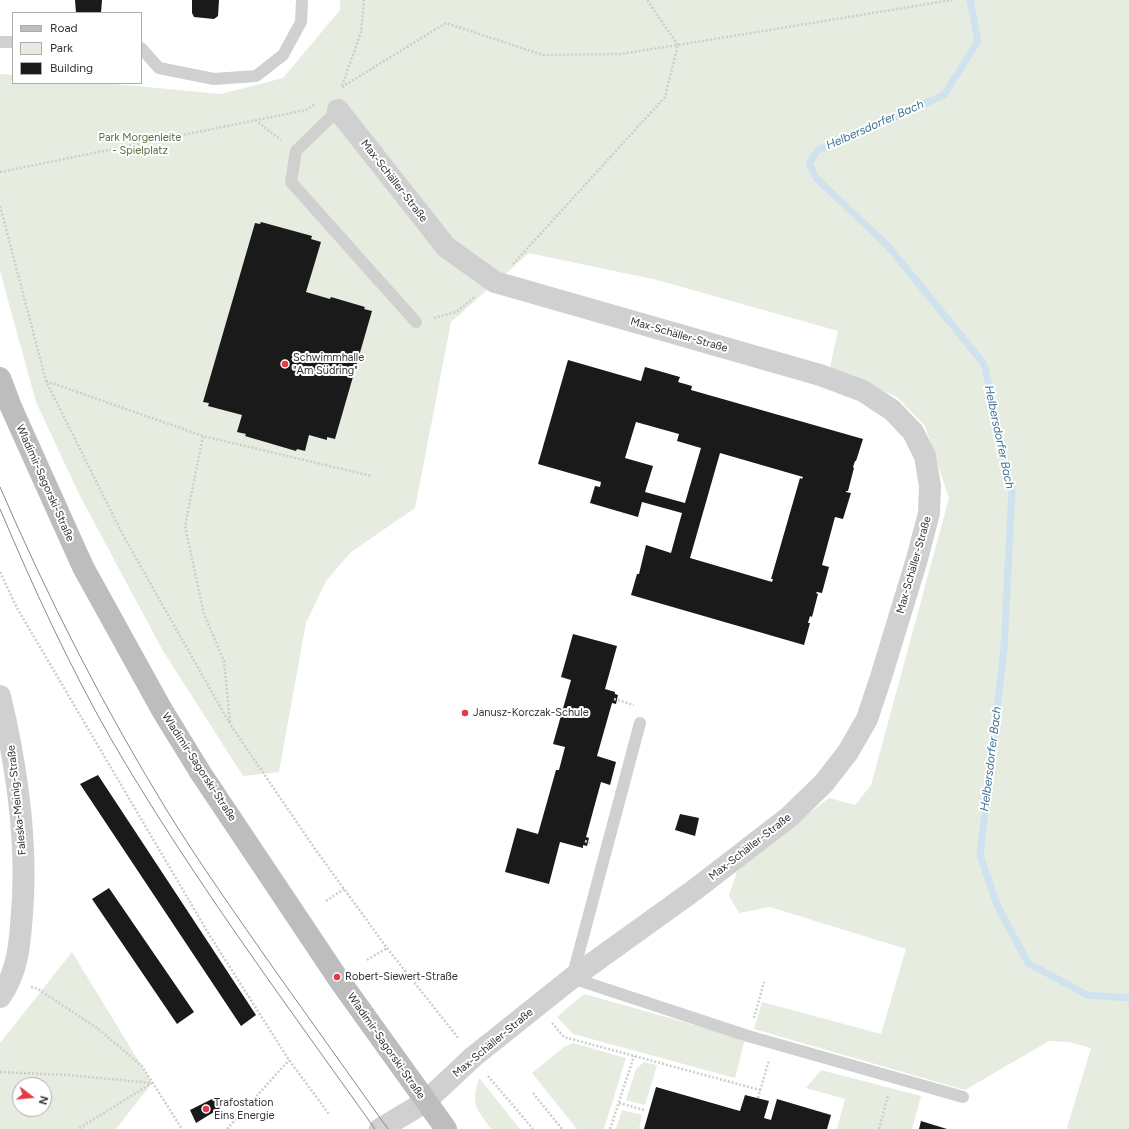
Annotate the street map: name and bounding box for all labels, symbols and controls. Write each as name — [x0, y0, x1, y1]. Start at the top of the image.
legend — [12, 12, 142, 84]
text: Road — [50, 21, 78, 35]
text: Park — [50, 41, 73, 55]
text: Building — [50, 61, 93, 75]
water label: Helbersdorfer Bach — [824, 97, 926, 153]
park label: Park Morgenleite - Spielplatz — [99, 131, 181, 157]
street label: Max-Schäller-Straße — [358, 137, 430, 225]
street label: Max-Schäller-Straße — [629, 315, 729, 355]
place label: Schwimmhalle "Am Südring" — [293, 351, 364, 377]
marker: Schwimmhalle "Am Südring" — [280, 359, 290, 369]
water label: Helbersdorfer Bach — [981, 384, 1017, 490]
street label: Wladimir-Sagorski-Straße — [13, 422, 77, 544]
street label: Max-Schäller-Straße — [894, 515, 934, 615]
place label: Janusz-Korczak-Schule — [473, 706, 589, 720]
water label: Helbersdorfer Bach — [977, 706, 1005, 812]
marker: Janusz-Korczak-Schule — [460, 708, 470, 718]
street label: Wladimir-Sagorski-Straße — [159, 710, 239, 824]
street label: Faleska-Meinig-Straße — [5, 744, 29, 856]
street label: Max-Schäller-Straße — [706, 811, 794, 883]
place label: Robert-Siewert-Straße — [345, 970, 458, 984]
marker: Robert-Siewert-Straße — [332, 972, 342, 982]
street label: Wladimir-Sagorski-Straße — [344, 990, 428, 1102]
street label: Max-Schäller-Straße — [450, 1006, 536, 1080]
north arrow — [12, 1077, 52, 1117]
text: N — [36, 1094, 50, 1106]
place label: Trafostation Eins Energie — [214, 1096, 274, 1122]
marker: Trafostation Eins Energie — [201, 1104, 211, 1114]

